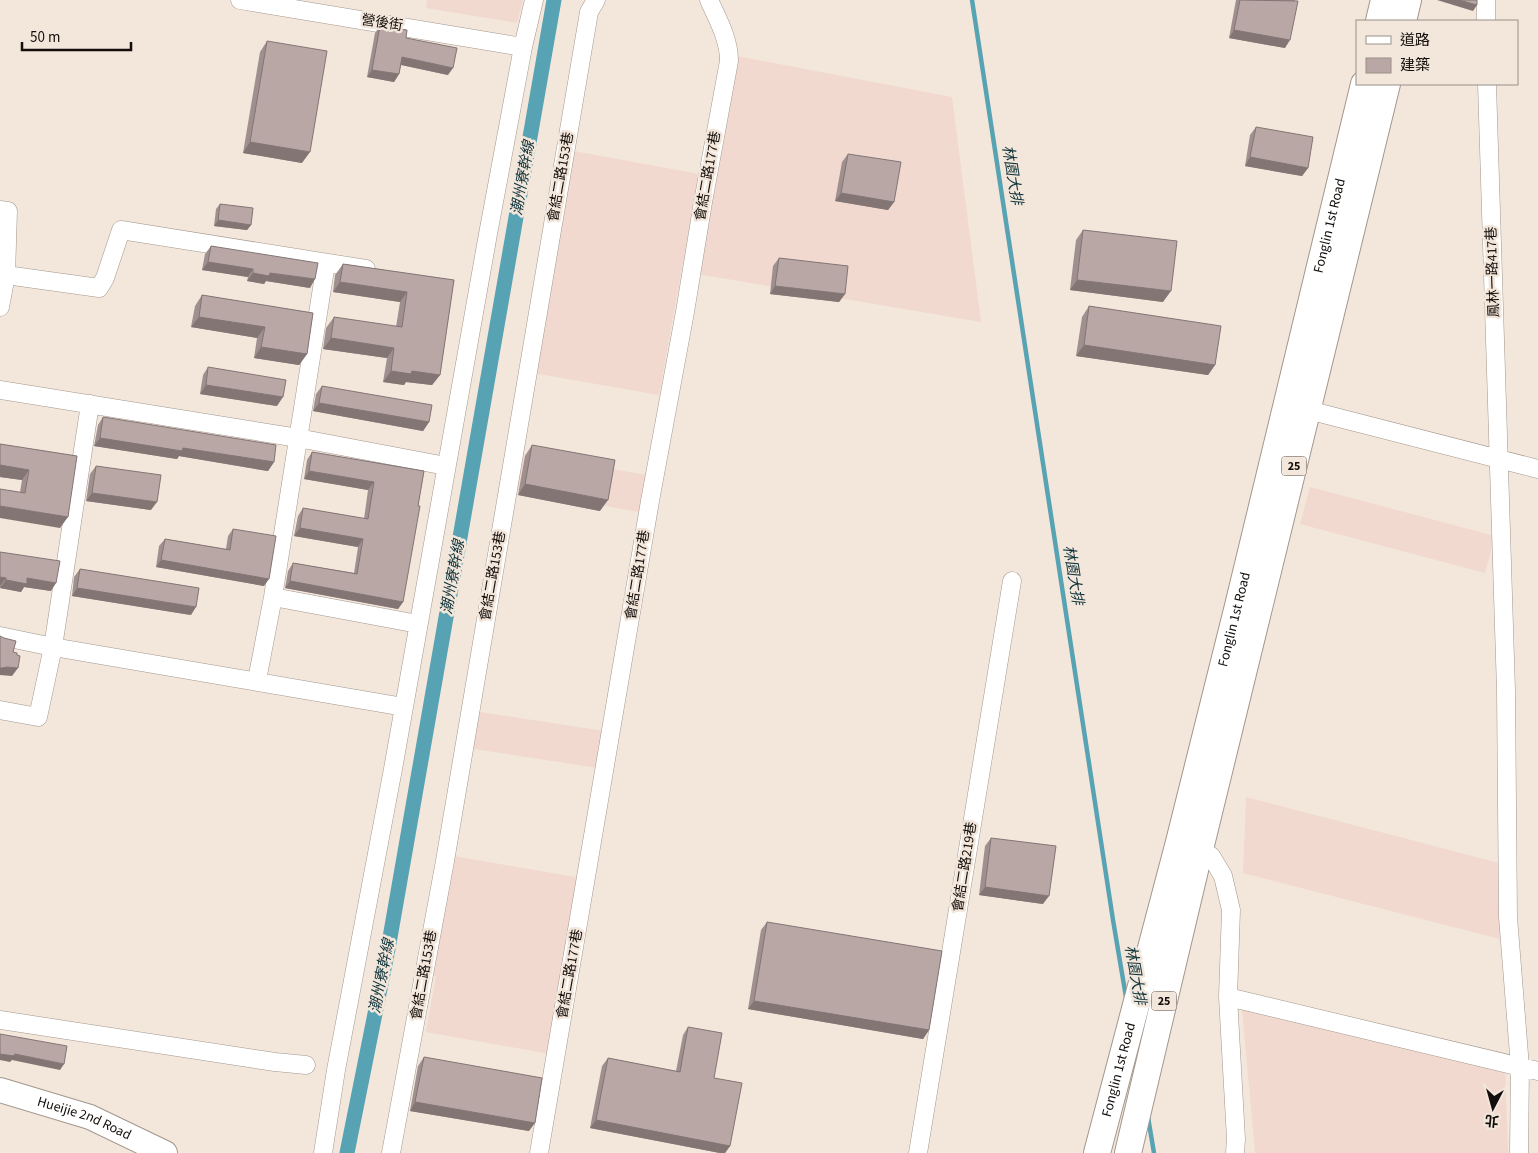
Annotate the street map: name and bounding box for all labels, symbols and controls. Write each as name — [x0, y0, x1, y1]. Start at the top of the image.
street label: 營後街 — [360, 10, 404, 36]
scale bar — [22, 20, 131, 52]
legend — [1356, 20, 1518, 85]
text: 50 m — [30, 27, 60, 48]
text: 道路 — [1400, 30, 1430, 51]
text: 建築 — [1400, 55, 1430, 76]
street label: 會結二路177巷 — [690, 130, 726, 222]
street label: 會結二路153巷 — [543, 131, 579, 223]
water label: 潮州寮幹線 — [506, 137, 540, 217]
water label: 林園大排 — [997, 144, 1027, 208]
street label: Fonglin 1st Road — [1309, 176, 1351, 275]
street label: 鳳林一路417巷 — [1481, 226, 1505, 318]
road number: 25 — [1282, 456, 1306, 476]
street label: 會結二路177巷 — [621, 529, 655, 621]
street label: 會結二路153巷 — [475, 530, 511, 622]
water label: 潮州寮幹線 — [436, 536, 470, 616]
water label: 林園大排 — [1058, 544, 1088, 608]
street label: Fonglin 1st Road — [1213, 570, 1256, 669]
street label: 會結二路219巷 — [948, 821, 982, 913]
street label: 會結二路177巷 — [552, 928, 588, 1020]
street label: 會結二路153巷 — [406, 929, 442, 1021]
water label: 潮州寮幹線 — [365, 935, 400, 1015]
water label: 林園大排 — [1119, 944, 1151, 1008]
road number: 25 — [1152, 991, 1176, 1010]
street label: Fonglin 1st Road — [1097, 1021, 1141, 1119]
north arrow — [1468, 1083, 1518, 1133]
street label: Hueijie 2nd Road — [35, 1092, 135, 1145]
text: 北 — [1484, 1109, 1500, 1131]

